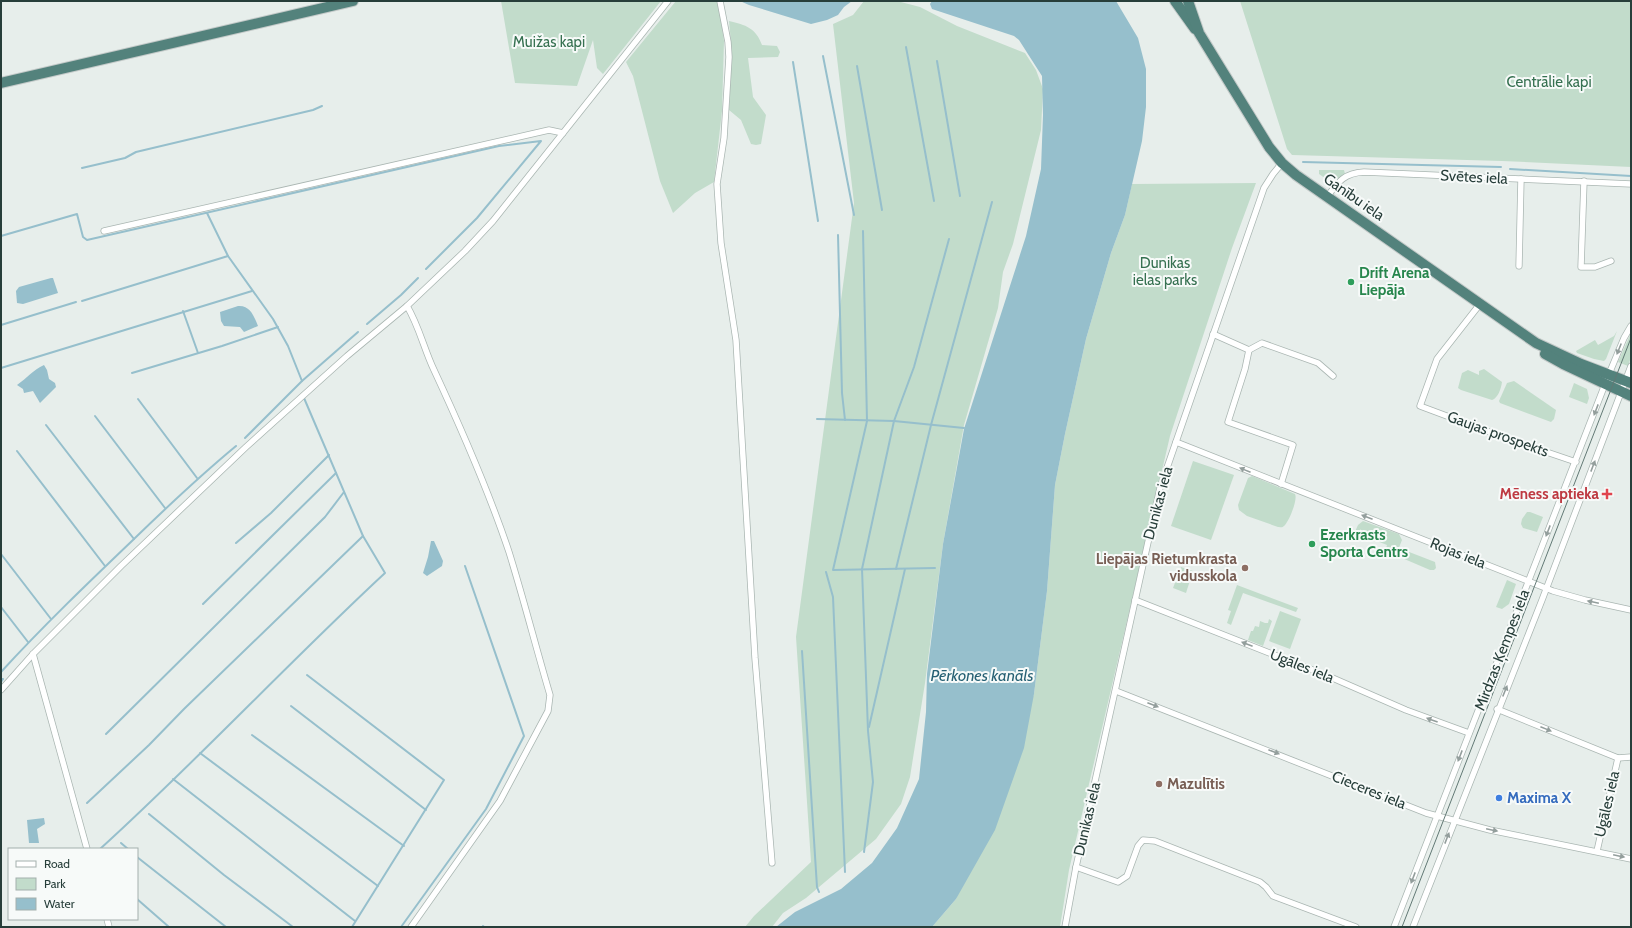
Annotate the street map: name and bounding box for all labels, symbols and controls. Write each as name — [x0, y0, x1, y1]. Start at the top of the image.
park label: Muižas kapi — [513, 33, 585, 51]
park label: Centrālie kapi — [1506, 73, 1592, 91]
street label: Svētes iela — [1440, 166, 1509, 188]
street label: Ganību iela — [1320, 170, 1388, 225]
park label: Dunikas ielas parks — [1133, 254, 1197, 289]
place label: Drift Arena Liepāja — [1359, 264, 1430, 299]
marker: Drift Arena Liepāja — [1346, 277, 1356, 287]
one-way arrow — [1616, 344, 1622, 356]
one-way arrow — [1592, 404, 1598, 416]
street label: Gaujas prospekts — [1445, 407, 1551, 461]
one-way arrow — [1590, 460, 1596, 472]
street label: Dunikas iela — [1140, 464, 1177, 542]
one-way arrow — [1240, 467, 1251, 473]
place label: Mēness aptieka — [1500, 485, 1600, 503]
marker: Mēness aptieka — [1602, 489, 1612, 499]
one-way arrow — [1360, 513, 1372, 519]
place label: Ezerkrasts Sporta Centrs — [1320, 526, 1408, 561]
one-way arrow — [1545, 526, 1551, 538]
street label: Rojas iela — [1427, 534, 1489, 573]
marker: Ezerkrasts Sporta Centrs — [1307, 539, 1317, 549]
place label: Liepājas Rietumkrasta vidusskola — [1096, 550, 1238, 585]
marker: Liepājas Rietumkrasta vidusskola — [1240, 563, 1250, 573]
street label: Mirdzas Ķempes iela — [1471, 586, 1535, 714]
one-way arrow — [1587, 598, 1599, 604]
one-way arrow — [1241, 641, 1253, 647]
street label: Ugāles iela — [1267, 645, 1337, 687]
water label: Pērkones kanāls — [930, 666, 1034, 685]
one-way arrow — [1502, 685, 1508, 697]
one-way arrow — [1147, 702, 1158, 708]
one-way arrow — [1426, 717, 1438, 723]
one-way arrow — [1541, 726, 1552, 732]
one-way arrow — [1268, 750, 1280, 756]
one-way arrow — [1457, 751, 1463, 763]
street label: Cieceres iela — [1329, 767, 1409, 813]
street label: Ugāles iela — [1591, 768, 1624, 839]
place label: Mazulītis — [1167, 775, 1225, 793]
marker: Mazulītis — [1154, 779, 1164, 789]
street label: Dunikas iela — [1070, 780, 1104, 858]
place label: Maxima X — [1507, 789, 1572, 807]
marker: Maxima X — [1494, 793, 1504, 803]
one-way arrow — [1486, 827, 1498, 833]
one-way arrow — [1444, 832, 1450, 844]
legend — [8, 848, 138, 920]
one-way arrow — [1613, 853, 1625, 859]
text: Road — [44, 856, 70, 871]
one-way arrow — [1410, 872, 1416, 884]
text: Park — [44, 876, 66, 891]
text: Water — [44, 896, 75, 911]

